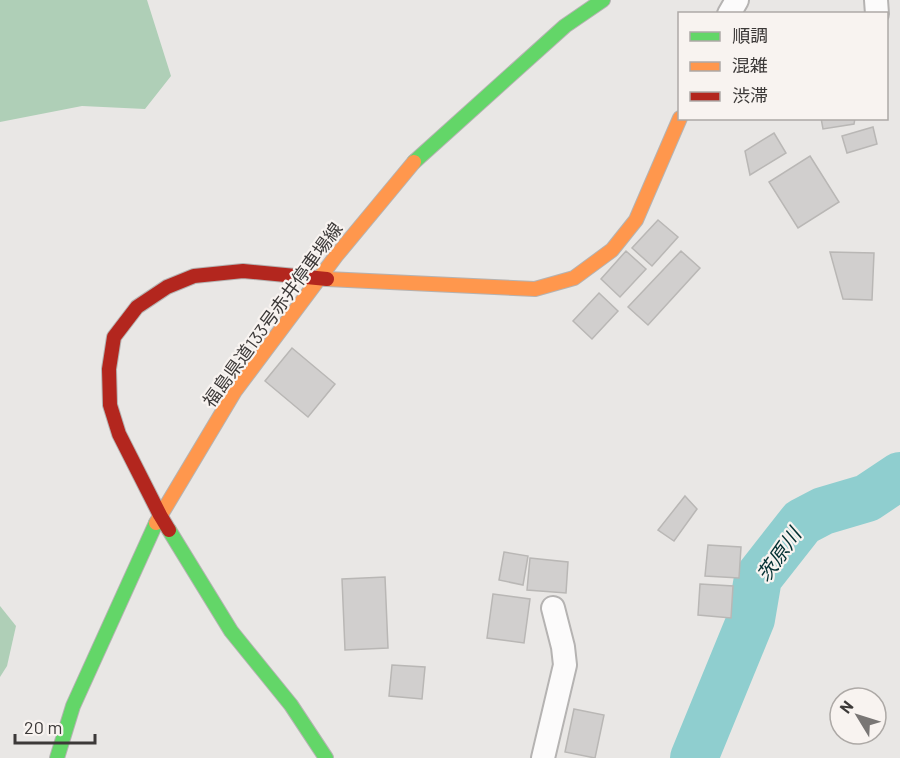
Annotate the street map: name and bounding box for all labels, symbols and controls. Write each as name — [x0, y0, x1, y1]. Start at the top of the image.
legend — [678, 12, 888, 120]
text: 順調 — [732, 24, 768, 46]
text: 混雑 — [732, 54, 768, 76]
text: 渋滞 — [732, 84, 768, 106]
street label: 福島県道133号赤井停車場線 — [198, 218, 347, 411]
water label: 茨原川 — [751, 521, 806, 586]
north arrow — [828, 686, 888, 746]
text: N — [835, 696, 857, 716]
scale bar — [15, 707, 94, 745]
text: 20 m — [24, 716, 62, 738]

